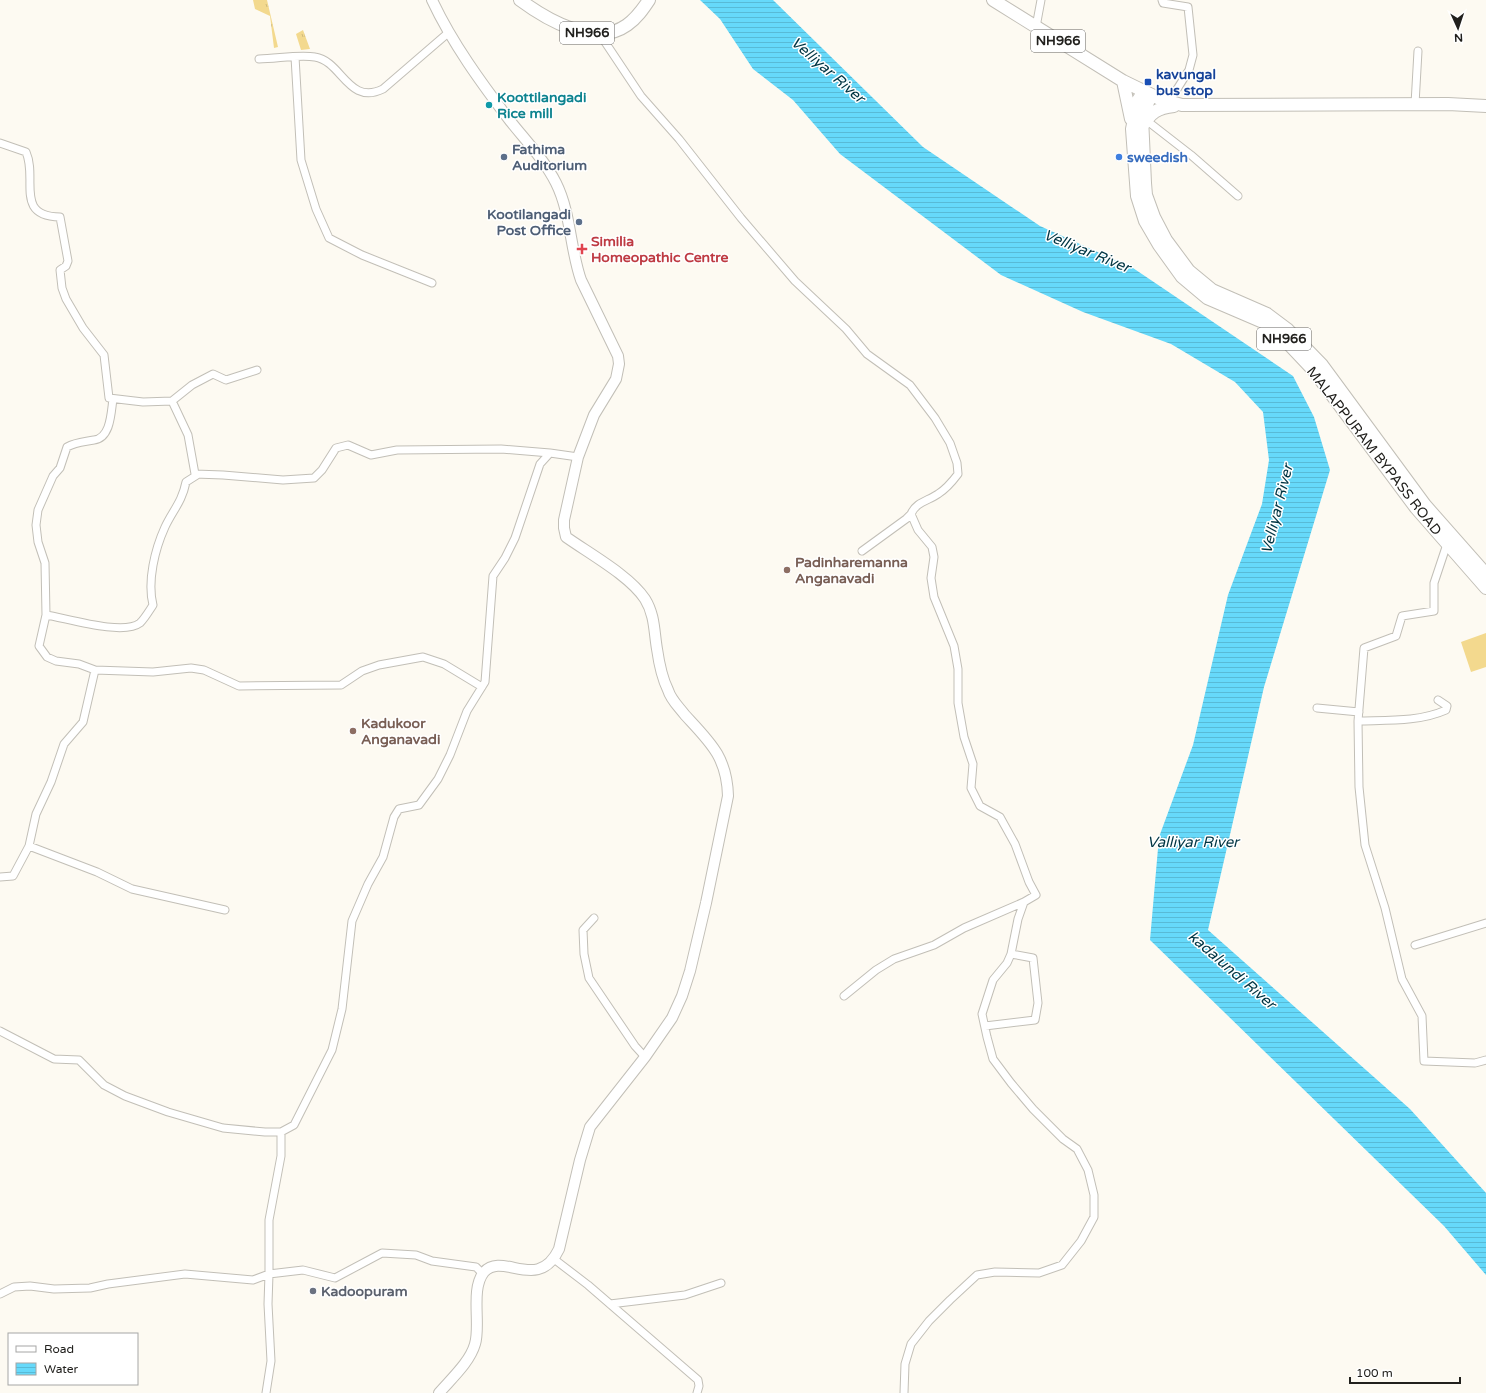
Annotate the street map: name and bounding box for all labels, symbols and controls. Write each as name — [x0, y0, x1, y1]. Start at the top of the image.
north arrow — [1438, 8, 1478, 48]
road number: NH966 — [560, 22, 614, 44]
road number: NH966 — [1031, 30, 1085, 52]
text: N — [1454, 31, 1463, 44]
water label: Velliyar River — [787, 33, 870, 108]
place label: kavungal bus stop — [1156, 66, 1216, 99]
marker: kavungal bus stop — [1143, 77, 1153, 87]
place label: Koottilangadi Rice mill — [497, 89, 586, 122]
marker: Koottilangadi Rice mill — [484, 100, 494, 110]
place label: Fathima Auditorium — [512, 141, 587, 174]
place label: sweedish — [1127, 149, 1188, 166]
marker: Fathima Auditorium — [499, 152, 509, 162]
marker: sweedish — [1114, 152, 1124, 162]
place label: Kootilangadi Post Office — [487, 206, 571, 239]
marker: Kootilangadi Post Office — [574, 217, 584, 227]
water label: Velliyar River — [1041, 225, 1135, 277]
place label: Similia Homeopathic Centre — [591, 233, 728, 266]
marker: Similia Homeopathic Centre — [576, 243, 588, 255]
road number: NH966 — [1257, 328, 1311, 350]
street label: MALAPPURAM BYPASS ROAD — [1303, 363, 1445, 539]
water label: Velliyar River — [1257, 460, 1297, 556]
place label: Padinharemanna Anganavadi — [795, 554, 908, 587]
marker: Padinharemanna Anganavadi — [782, 565, 792, 575]
place label: Kadukoor Anganavadi — [361, 715, 440, 748]
marker: Kadukoor Anganavadi — [348, 726, 358, 736]
water label: Valliyar River — [1147, 833, 1241, 851]
water label: kadalundi River — [1185, 927, 1281, 1014]
place label: Kadoopuram — [321, 1283, 408, 1300]
marker: Kadoopuram — [308, 1286, 318, 1296]
legend — [8, 1333, 138, 1385]
text: Road — [44, 1342, 74, 1356]
scale bar — [1350, 1359, 1460, 1385]
text: Water — [44, 1362, 79, 1376]
text: 100 m — [1356, 1366, 1393, 1380]

